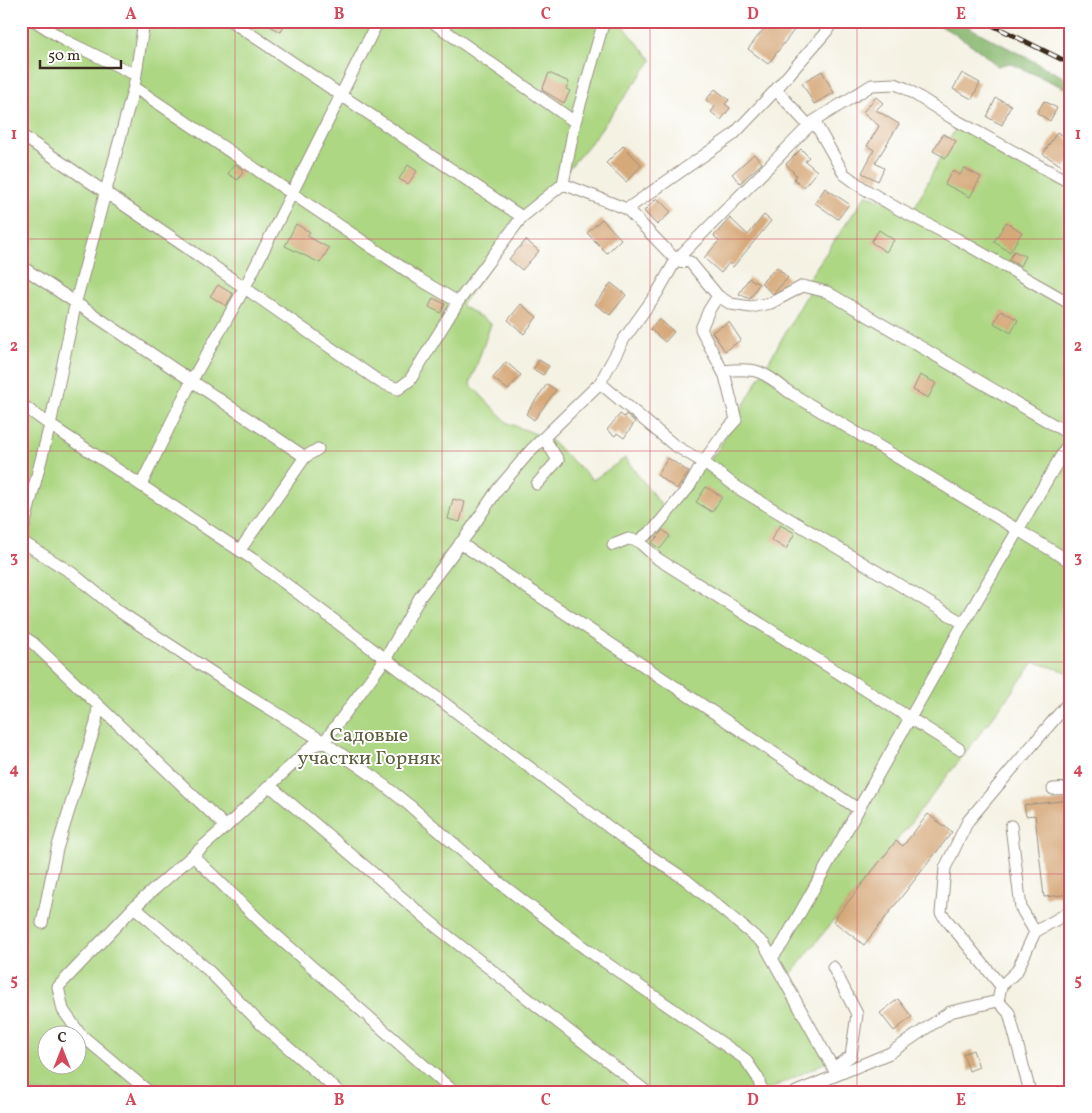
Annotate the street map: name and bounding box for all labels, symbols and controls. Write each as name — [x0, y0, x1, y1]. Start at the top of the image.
text: A — [125, 4, 137, 26]
text: B — [334, 4, 345, 26]
text: C — [541, 4, 551, 26]
text: D — [747, 4, 759, 26]
text: E — [956, 4, 966, 26]
scale bar — [40, 38, 121, 70]
text: 50 m — [48, 46, 80, 67]
text: 1 — [11, 124, 17, 146]
text: 1 — [1075, 124, 1081, 146]
text: 2 — [10, 336, 18, 358]
text: 2 — [1074, 336, 1082, 358]
text: 3 — [10, 547, 18, 569]
text: 3 — [1074, 547, 1082, 569]
park label: Садовые участки Горняк — [298, 722, 441, 773]
text: 4 — [9, 759, 19, 781]
text: 4 — [1073, 759, 1083, 781]
text: 5 — [10, 970, 18, 992]
text: 5 — [1074, 970, 1082, 992]
north arrow — [38, 1026, 88, 1076]
text: С — [57, 1029, 67, 1048]
text: A — [125, 1090, 137, 1112]
text: B — [334, 1090, 345, 1112]
text: C — [541, 1090, 551, 1112]
text: D — [747, 1090, 759, 1112]
text: E — [956, 1090, 966, 1112]

